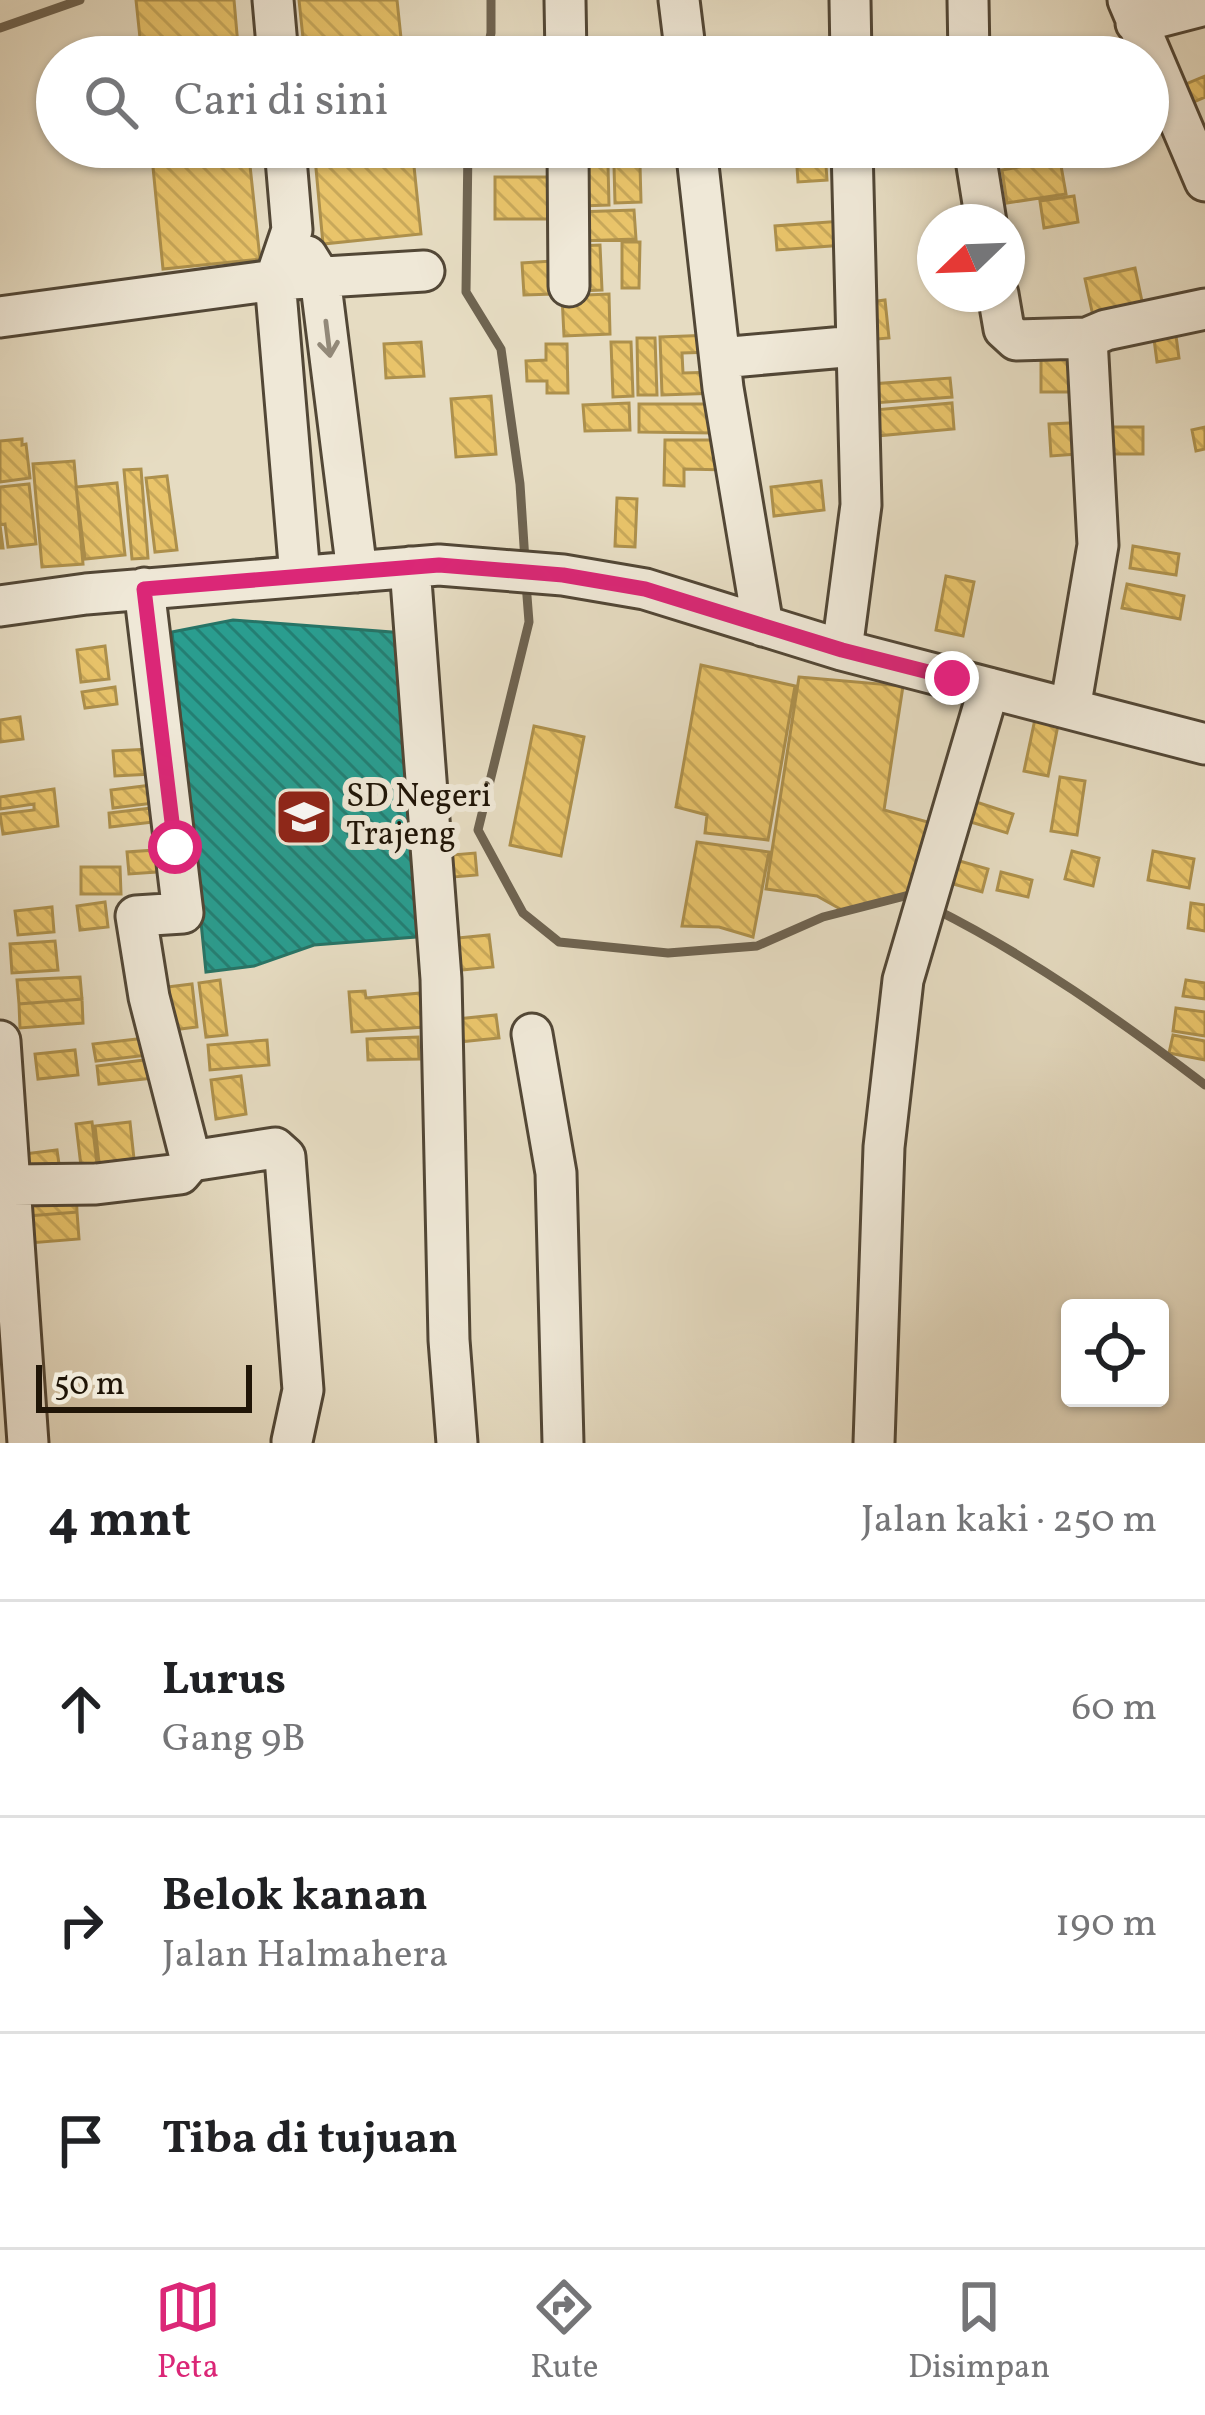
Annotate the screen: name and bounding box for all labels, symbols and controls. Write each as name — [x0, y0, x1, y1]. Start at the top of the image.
search box — [36, 36, 1169, 168]
icon: search — [78, 69, 144, 135]
text: Cari di sini — [174, 71, 388, 134]
north arrow — [917, 204, 1025, 312]
one-way arrow — [317, 319, 339, 358]
route end — [925, 651, 979, 705]
place label: SD Negeri Trajeng — [346, 775, 491, 859]
school or university icon: SD Negeri Trajeng — [273, 786, 335, 848]
route start — [148, 820, 202, 874]
map controls — [1061, 1299, 1169, 1407]
button: locate — [1061, 1299, 1169, 1407]
scale bar — [36, 1359, 252, 1412]
text: 50 m — [54, 1363, 125, 1409]
text: 4 mnt — [48, 1486, 191, 1557]
text: Jalan kaki · 250 m — [861, 1494, 1157, 1548]
text: Lurus — [162, 1650, 286, 1713]
icon: ahead — [48, 1676, 114, 1742]
text: 60 m — [1072, 1682, 1157, 1736]
text: Gang 9B — [162, 1713, 305, 1767]
text: Belok kanan — [162, 1866, 428, 1929]
icon: right — [48, 1892, 114, 1958]
text: 190 m — [1055, 1898, 1157, 1952]
text: Jalan Halmahera — [162, 1929, 448, 1983]
icon: arrive — [48, 2108, 114, 2174]
text: Tiba di tujuan — [162, 2109, 458, 2172]
tab: Peta — [155, 2274, 221, 2392]
tab: Rute — [530, 2274, 598, 2392]
tab: Disimpan — [908, 2274, 1050, 2392]

